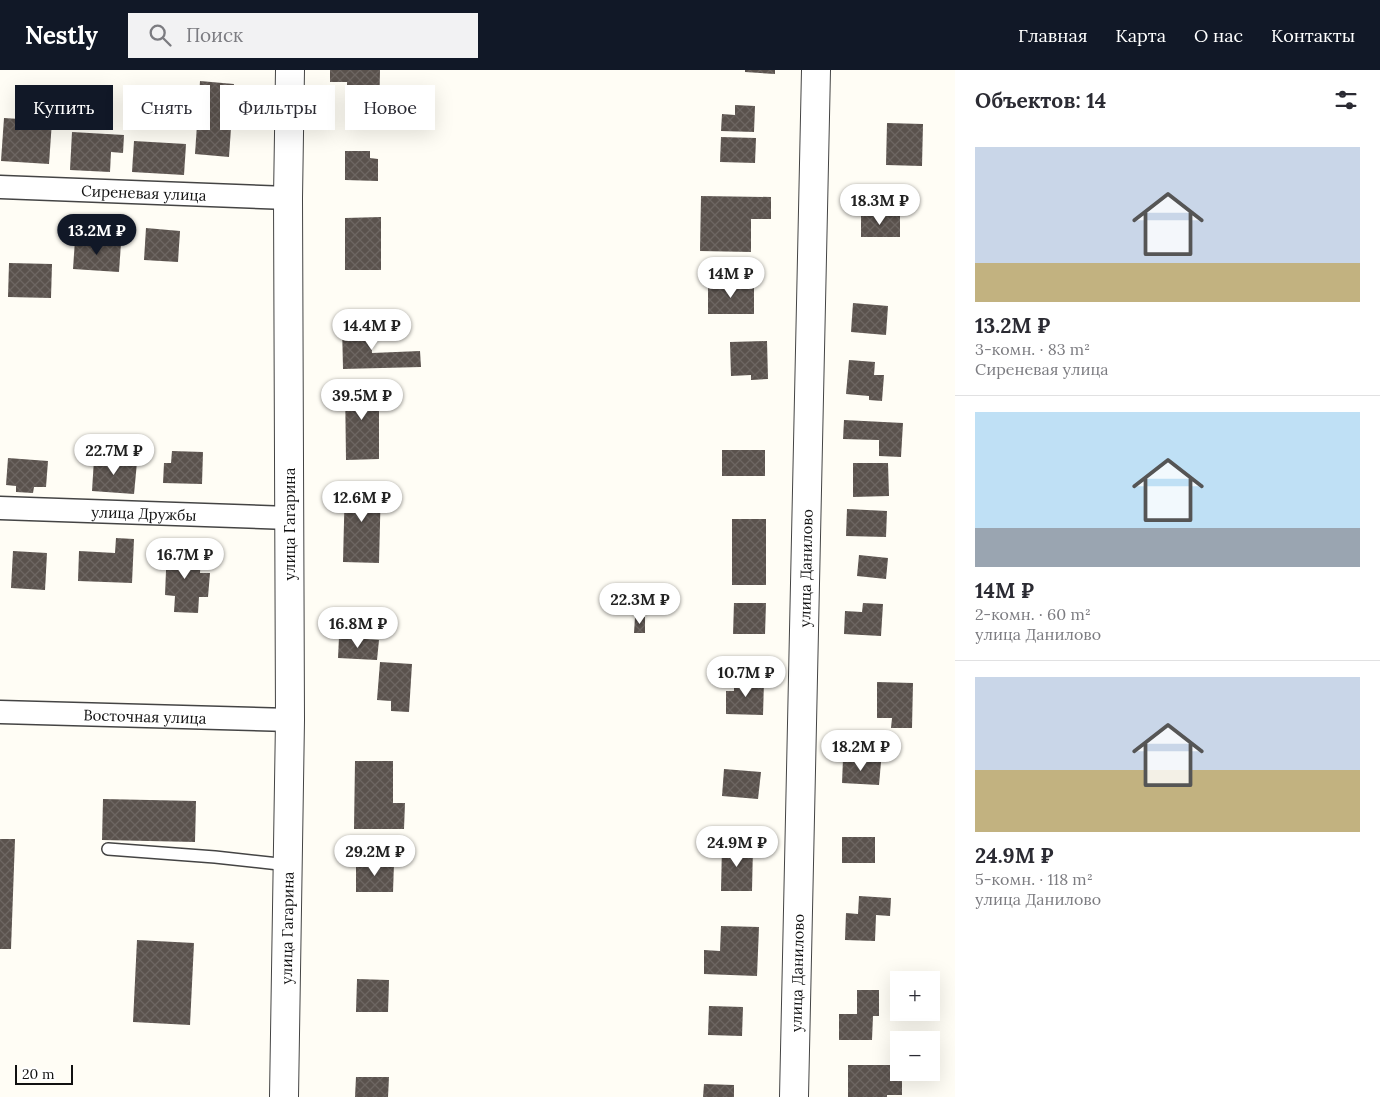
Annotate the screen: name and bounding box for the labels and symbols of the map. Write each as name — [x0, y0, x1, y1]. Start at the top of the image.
street label: Сиреневая улица — [81, 181, 207, 204]
pin: 18.3M ₽ — [834, 184, 926, 226]
pin: 13.2M ₽ — [51, 214, 143, 256]
pin: 14M ₽ — [696, 256, 766, 299]
pin: 14.4M ₽ — [326, 308, 418, 351]
pin: 39.5M ₽ — [316, 378, 408, 421]
pin: 22.7M ₽ — [68, 434, 160, 476]
street label: улица Гагарина — [280, 467, 299, 580]
pin: 12.6M ₽ — [316, 480, 408, 523]
street label: улица Дружбы — [91, 502, 197, 524]
street label: улица Данилово — [795, 509, 816, 627]
pin: 16.7M ₽ — [139, 538, 231, 580]
pin: 22.3M ₽ — [594, 582, 686, 625]
pin: 16.8M ₽ — [312, 606, 404, 649]
pin: 10.7M ₽ — [700, 656, 792, 698]
street label: Восточная улица — [83, 705, 207, 727]
pin: 18.2M ₽ — [815, 730, 907, 772]
pin: 24.9M ₽ — [691, 826, 783, 868]
pin: 29.2M ₽ — [329, 834, 421, 877]
street label: улица Гагарина — [276, 871, 297, 985]
street label: улица Данилово — [786, 913, 807, 1032]
scale bar — [15, 1062, 72, 1085]

